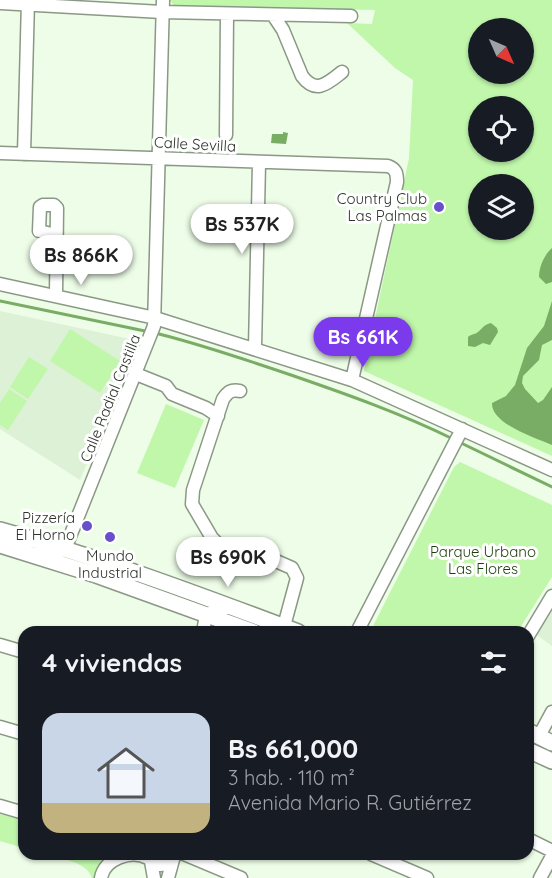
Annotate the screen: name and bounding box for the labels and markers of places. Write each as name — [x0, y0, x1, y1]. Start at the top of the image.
place label: Country Club Las Palmas — [337, 189, 427, 225]
marker: Country Club Las Palmas — [432, 200, 446, 214]
pin: Bs 537K — [187, 204, 297, 255]
pin: Bs 866K — [26, 235, 136, 286]
pin: Bs 661K — [308, 317, 418, 368]
place label: Pizzería El Horno — [16, 508, 75, 544]
marker: Pizzería El Horno — [80, 519, 94, 533]
marker: Mundo Industrial — [103, 530, 117, 544]
pin: Bs 690K — [173, 537, 283, 588]
place label: Mundo Industrial — [78, 546, 142, 582]

